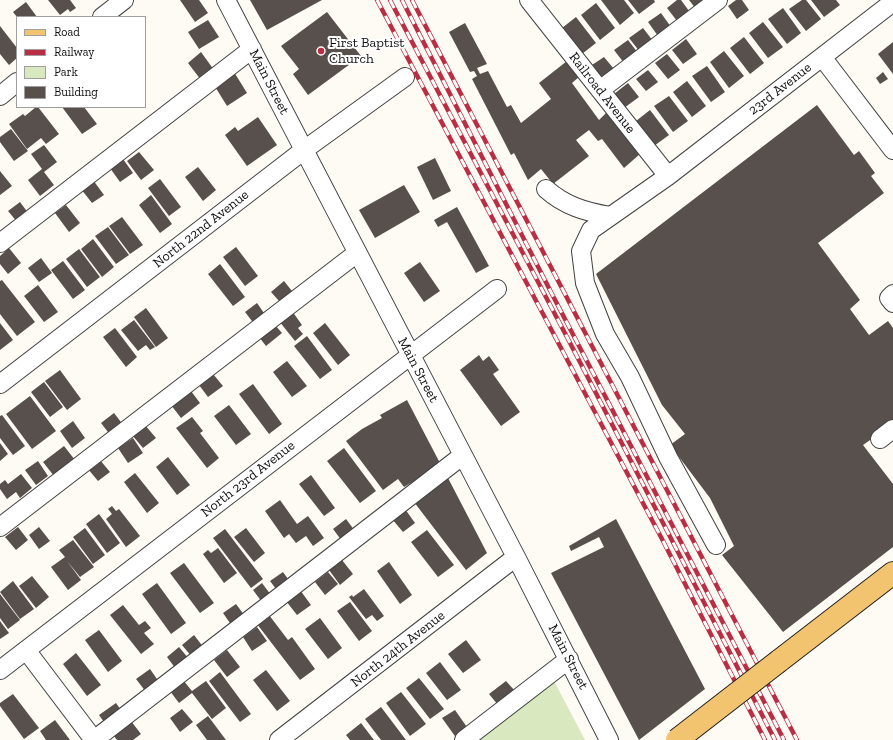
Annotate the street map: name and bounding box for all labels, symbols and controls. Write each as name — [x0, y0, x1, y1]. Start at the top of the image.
legend — [16, 16, 146, 108]
text: Road — [54, 25, 80, 39]
place label: First Baptist Church — [329, 35, 404, 68]
text: Railway — [54, 45, 95, 59]
marker: First Baptist Church — [316, 46, 326, 56]
street label: Main Street — [245, 47, 293, 117]
street label: Railroad Avenue — [565, 49, 639, 137]
street label: 23rd Avenue — [745, 59, 815, 119]
text: Park — [54, 65, 78, 79]
text: Building — [54, 85, 98, 99]
street label: North 22nd Avenue — [150, 186, 252, 272]
street label: Main Street — [394, 335, 442, 405]
street label: North 23rd Avenue — [198, 437, 298, 521]
street label: North 24th Avenue — [348, 607, 448, 691]
street label: Main Street — [544, 622, 592, 692]

